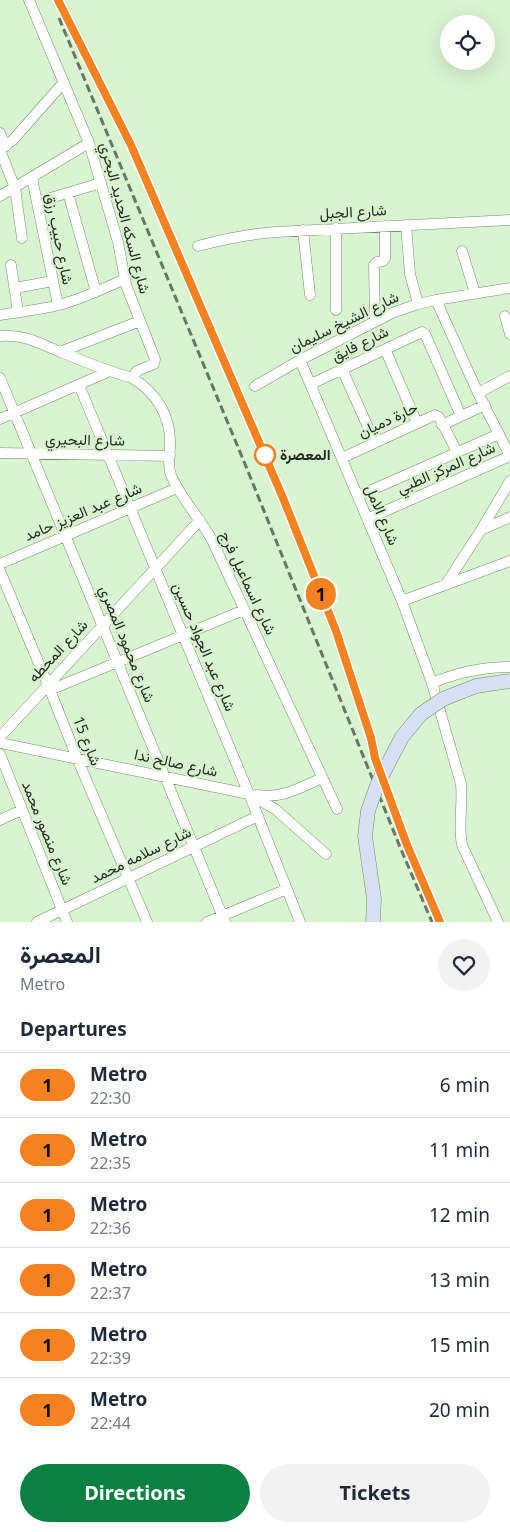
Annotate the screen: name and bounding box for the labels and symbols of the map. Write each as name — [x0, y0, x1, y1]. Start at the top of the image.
street label: شارع السكه الحديد البحري — [92, 140, 156, 297]
street label: شارع حبيب رزق — [39, 191, 79, 287]
street label: شارع الجبل — [319, 199, 387, 225]
street label: شارع الشيخ سليمان — [285, 286, 403, 358]
street label: شارع فايق — [328, 321, 392, 367]
street label: حارة دميان — [355, 397, 421, 442]
street label: شارع البحيري — [45, 428, 125, 454]
street label: شارع المركز الطبي — [393, 436, 500, 501]
marker: المعصرة — [254, 444, 276, 466]
place label: المعصرة — [280, 444, 331, 464]
street label: شارع عبد العزيز حامد — [21, 477, 145, 547]
street label: شارع الامل — [359, 481, 405, 549]
street label: شارع اسماعيل فرج — [214, 527, 282, 639]
line badge: 1 — [305, 578, 337, 610]
street label: شارع عبد الجواد حسين — [167, 579, 241, 715]
street label: شارع محمود المصري — [92, 582, 161, 707]
street label: شارع المحطه — [23, 615, 93, 687]
street label: شارع 15 — [67, 713, 107, 769]
street label: شارع صالح ندا — [132, 743, 220, 783]
street label: شارع منصور محمد — [16, 778, 78, 889]
street label: شارع سلامه محمد — [87, 821, 195, 889]

